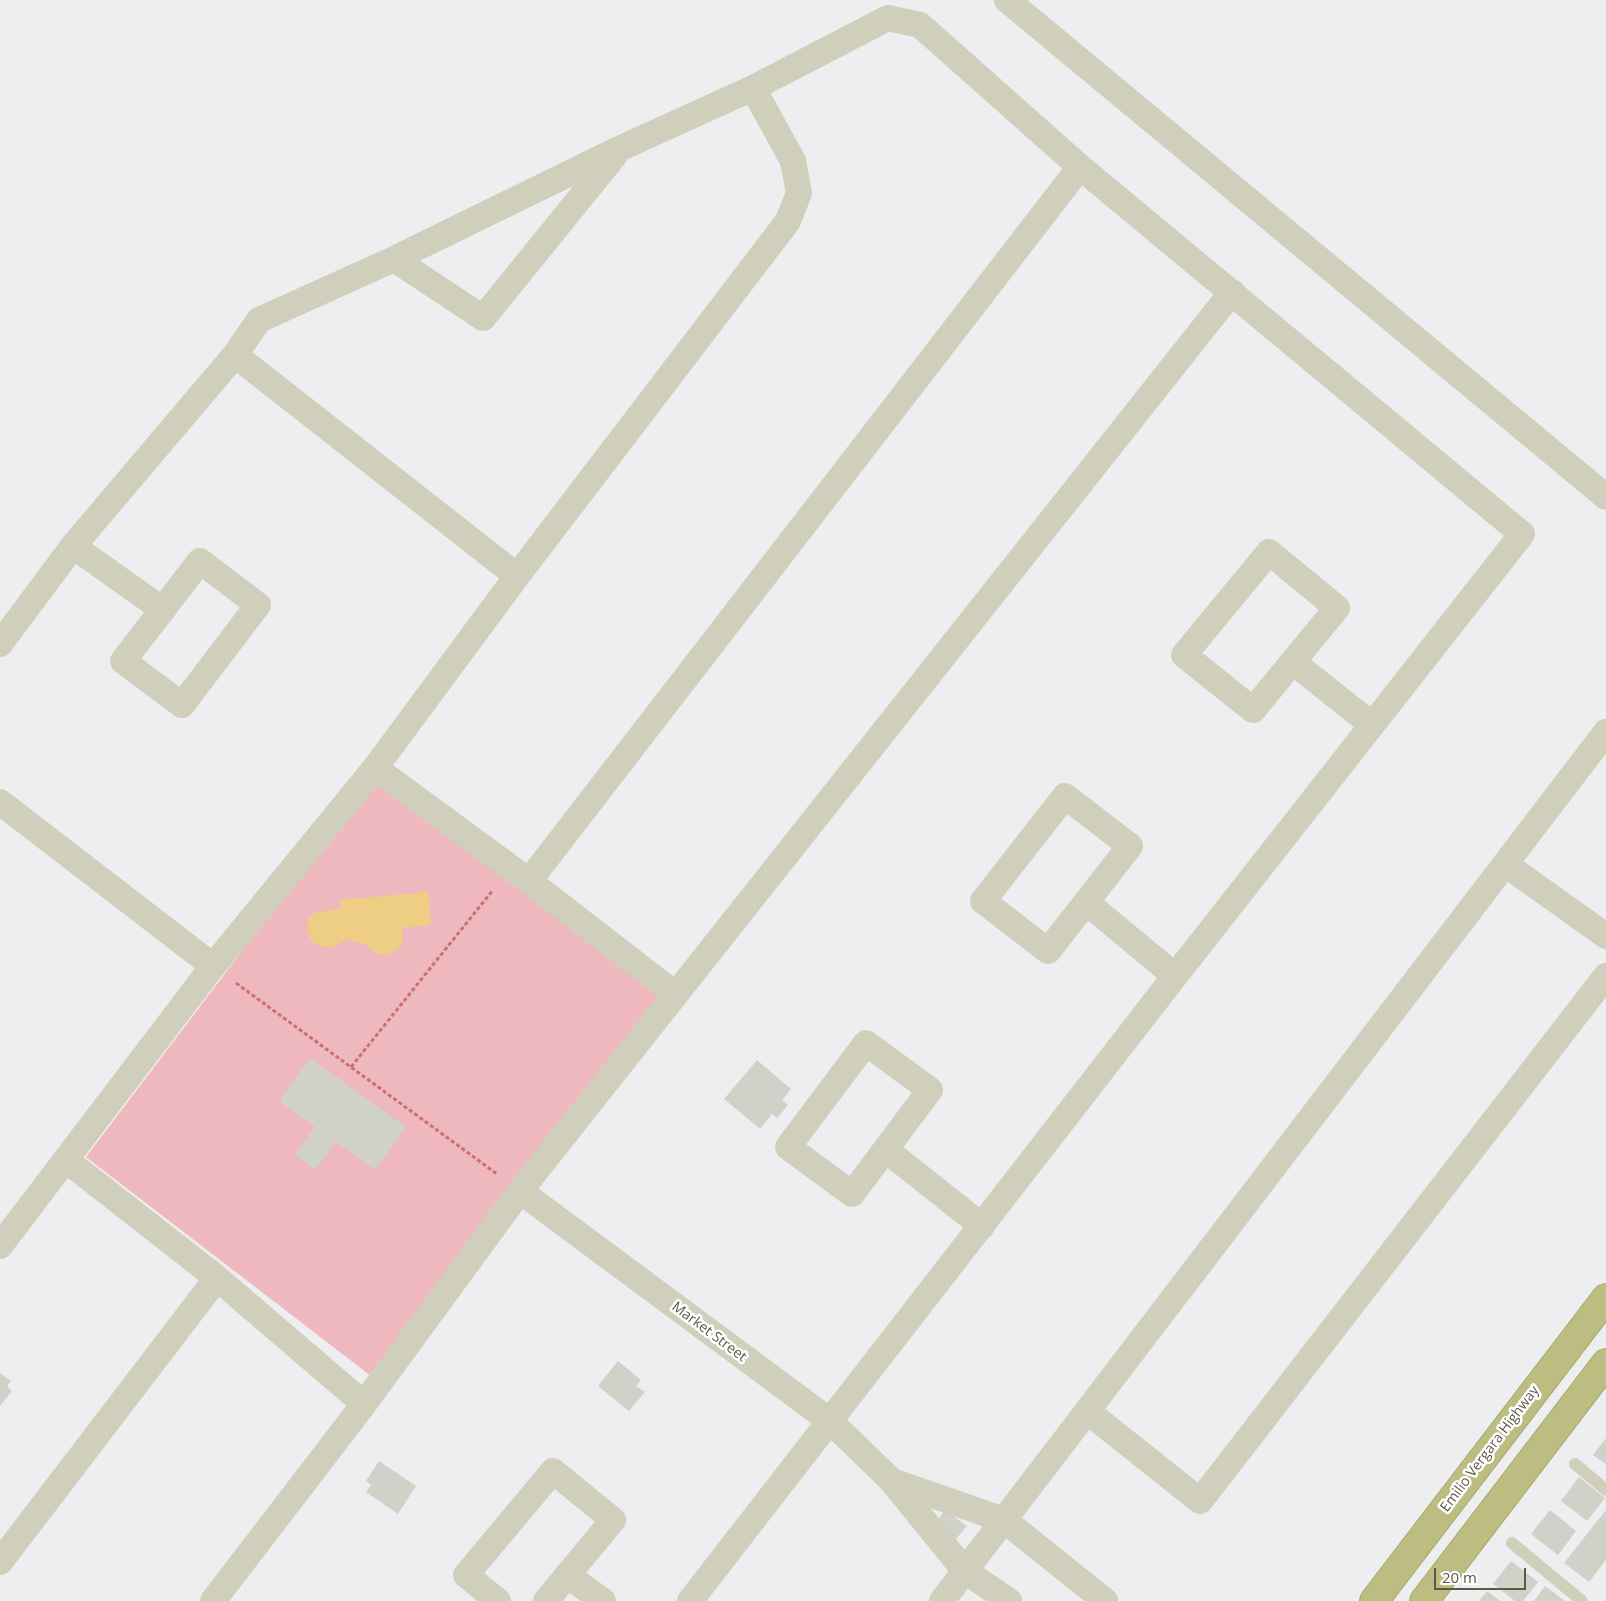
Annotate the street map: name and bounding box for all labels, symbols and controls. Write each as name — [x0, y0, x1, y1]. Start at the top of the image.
street label: Market Street — [668, 1298, 750, 1366]
street label: Emilio Vergara Highway — [1437, 1383, 1543, 1515]
scale bar — [1436, 1558, 1528, 1590]
text: 20 m — [1442, 1567, 1477, 1587]

